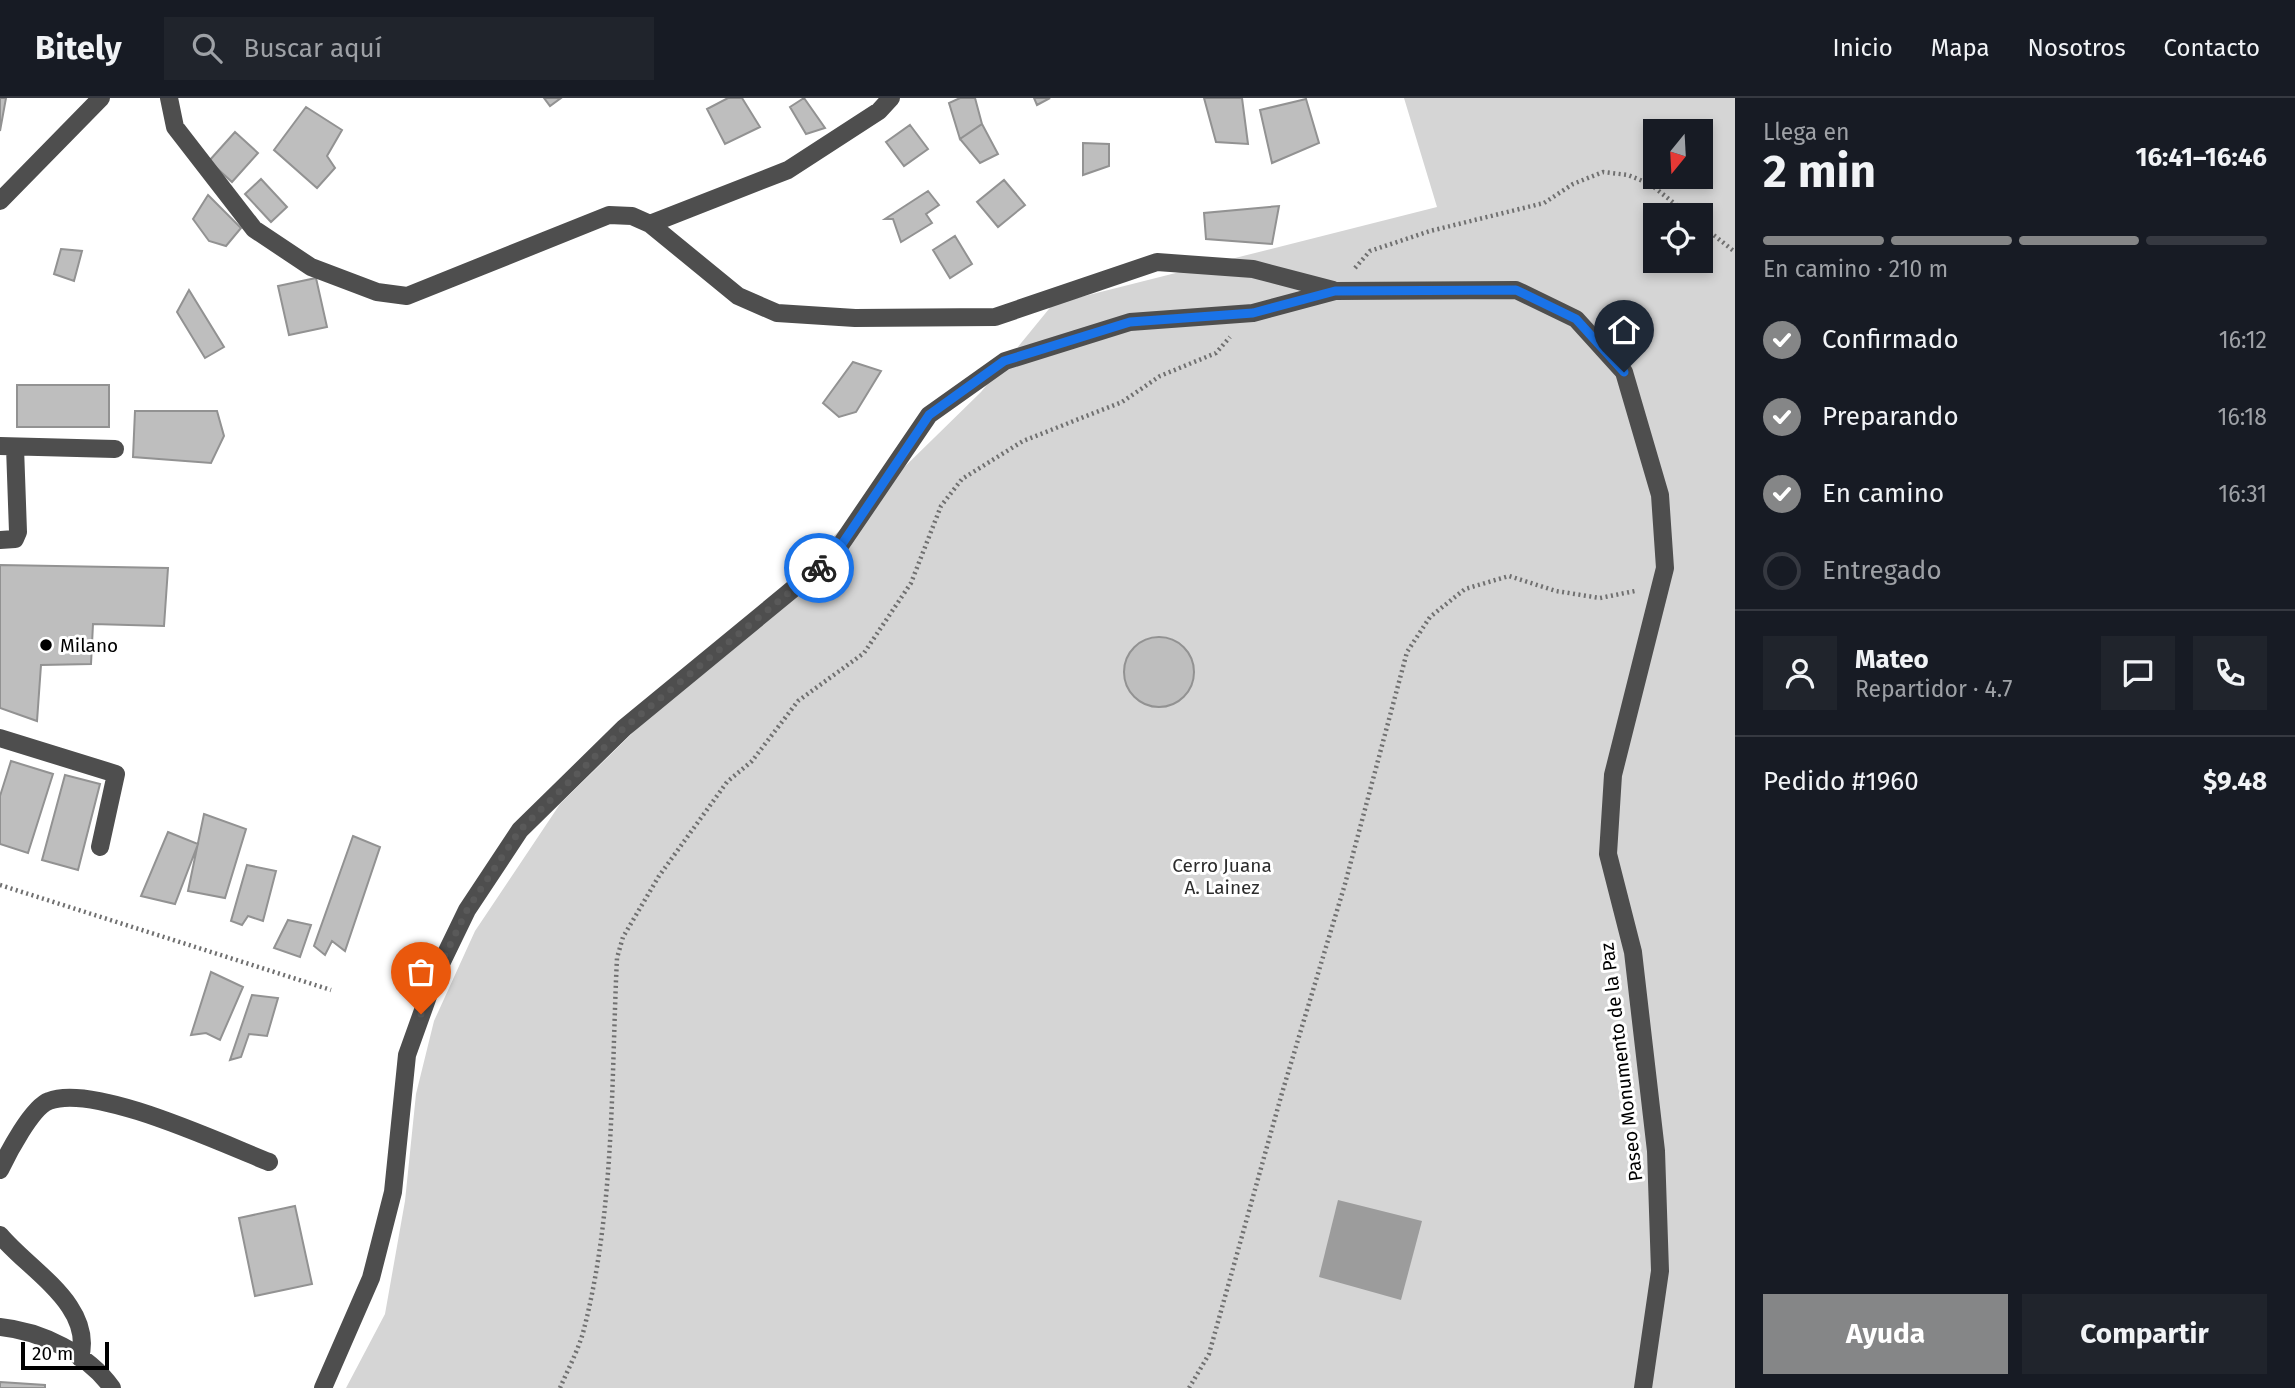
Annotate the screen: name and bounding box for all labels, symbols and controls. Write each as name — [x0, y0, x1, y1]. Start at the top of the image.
search box — [164, 17, 654, 80]
text: Bitely — [35, 28, 122, 68]
icon: search — [188, 29, 226, 67]
text: Buscar aquí — [244, 33, 382, 64]
text: Inicio — [1833, 34, 1893, 62]
text: Mapa — [1931, 34, 1990, 62]
text: Nosotros — [2028, 34, 2126, 62]
text: Contacto — [2164, 34, 2260, 62]
text: Llega en — [1763, 118, 1849, 146]
north arrow — [1643, 119, 1713, 189]
map controls — [1643, 119, 1713, 273]
text: 16:41–16:46 — [2135, 142, 2267, 173]
text: 2 min — [1763, 144, 1876, 199]
button: locate — [1643, 203, 1713, 273]
text: En camino · 210 m — [1763, 255, 1948, 283]
pin — [1594, 300, 1654, 372]
icon: home — [1605, 311, 1643, 349]
icon: check — [1763, 321, 1801, 359]
text: Confirmado — [1822, 324, 1959, 355]
text: 16:12 — [2219, 326, 2267, 354]
icon: check — [1763, 398, 1801, 436]
text: Preparando — [1822, 401, 1959, 432]
text: 16:18 — [2218, 403, 2267, 431]
icon: check — [1763, 475, 1801, 513]
text: En camino — [1822, 478, 1944, 509]
text: 16:31 — [2218, 480, 2267, 508]
courier — [784, 533, 854, 603]
icon: bike — [800, 549, 838, 587]
text: Entregado — [1822, 555, 1942, 586]
place label: Milano — [60, 634, 118, 657]
button: person — [1763, 636, 1837, 710]
button: chat — [2101, 636, 2175, 710]
button: phone — [2193, 636, 2267, 710]
marker: Milano — [38, 637, 54, 653]
text: Mateo — [1855, 644, 1929, 675]
text: Repartidor · 4.7 — [1855, 675, 2012, 703]
text: Pedido #1960 — [1763, 766, 1919, 797]
text: $9.48 — [2203, 766, 2267, 797]
park label: Cerro Juana A. Lainez — [1172, 854, 1272, 899]
street label: Paseo Monumento de la Paz — [1595, 941, 1648, 1183]
pin — [391, 942, 451, 1014]
icon: bag — [402, 953, 440, 991]
button: Ayuda — [1763, 1294, 2008, 1374]
button: Compartir — [2022, 1294, 2267, 1374]
scale bar — [21, 1339, 108, 1371]
text: 20 m — [32, 1342, 73, 1365]

